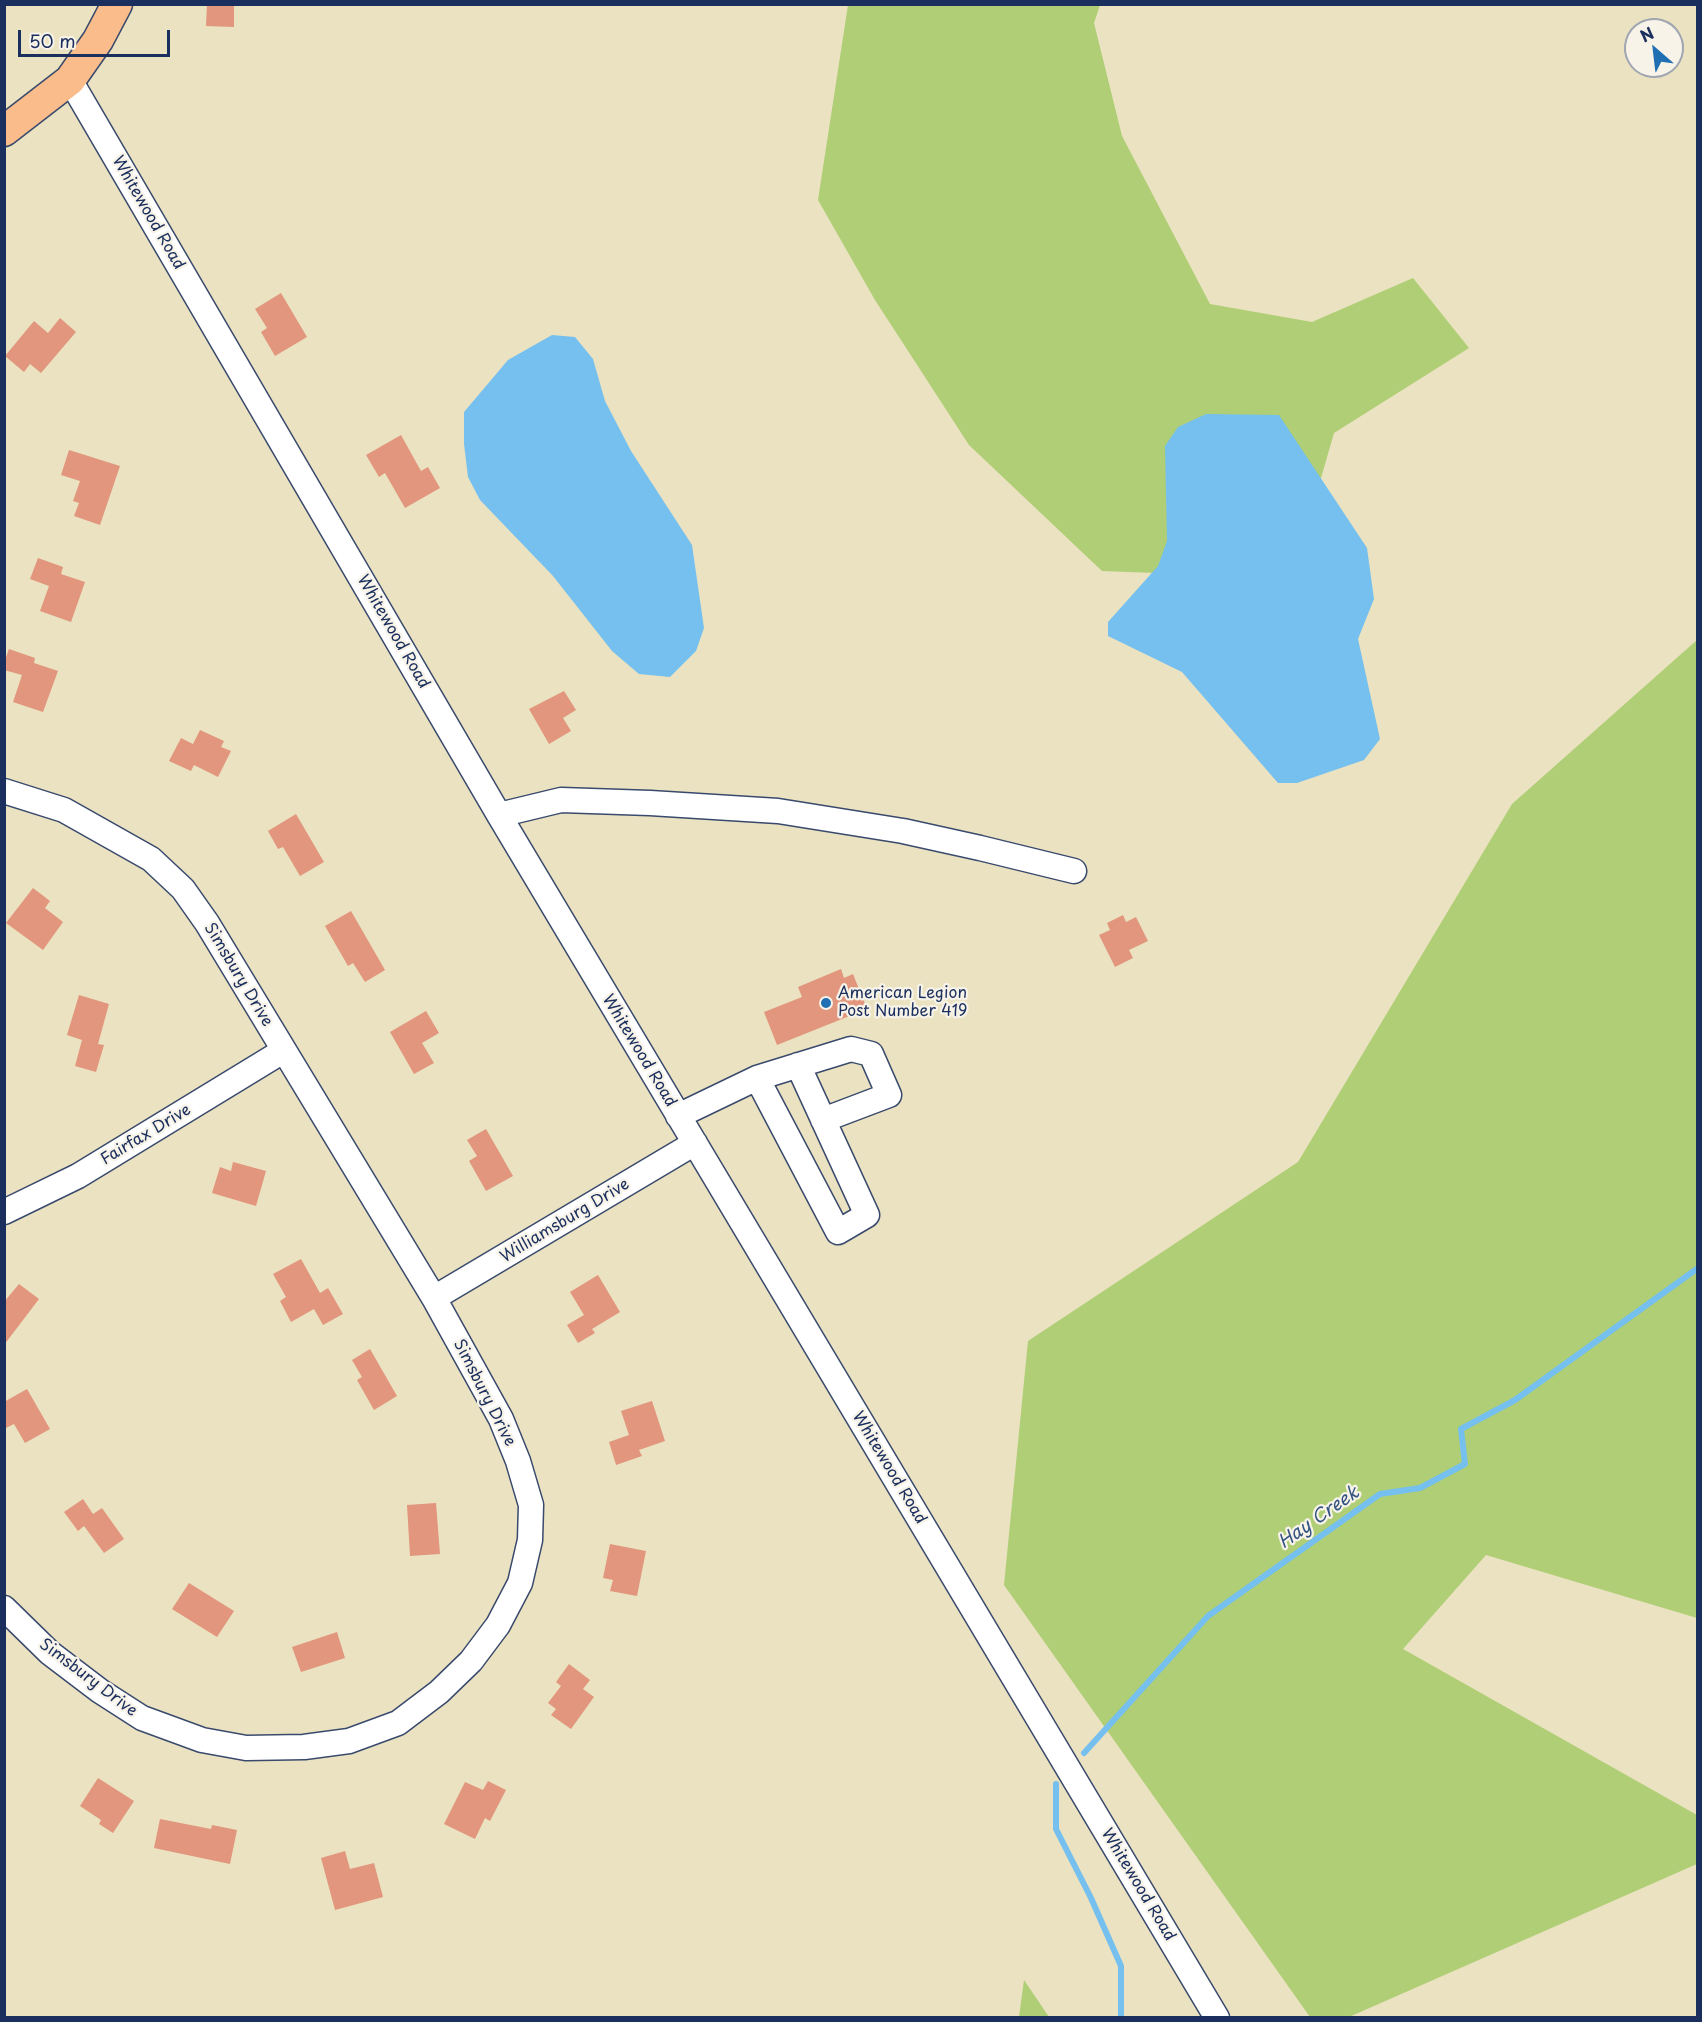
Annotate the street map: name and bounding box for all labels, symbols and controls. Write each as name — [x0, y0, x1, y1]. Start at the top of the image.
scale bar — [21, 18, 172, 56]
north arrow — [1624, 18, 1684, 78]
text: N — [1635, 20, 1658, 47]
text: 50 m — [29, 27, 76, 54]
street label: Whitewood Road — [108, 153, 188, 273]
street label: Whitewood Road — [353, 572, 433, 692]
street label: Simsbury Drive — [200, 920, 276, 1030]
place label: American Legion Post Number 419 — [838, 984, 967, 1022]
street label: Whitewood Road — [598, 991, 680, 1111]
marker: American Legion Post Number 419 — [819, 996, 833, 1010]
street label: Fairfax Drive — [97, 1101, 195, 1169]
street label: Williamsburg Drive — [497, 1175, 633, 1267]
street label: Simsbury Drive — [449, 1336, 519, 1450]
street label: Whitewood Road — [848, 1408, 930, 1528]
water label: Hay Creek — [1274, 1482, 1364, 1554]
street label: Simsbury Drive — [35, 1635, 141, 1721]
street label: Whitewood Road — [1097, 1825, 1179, 1945]

